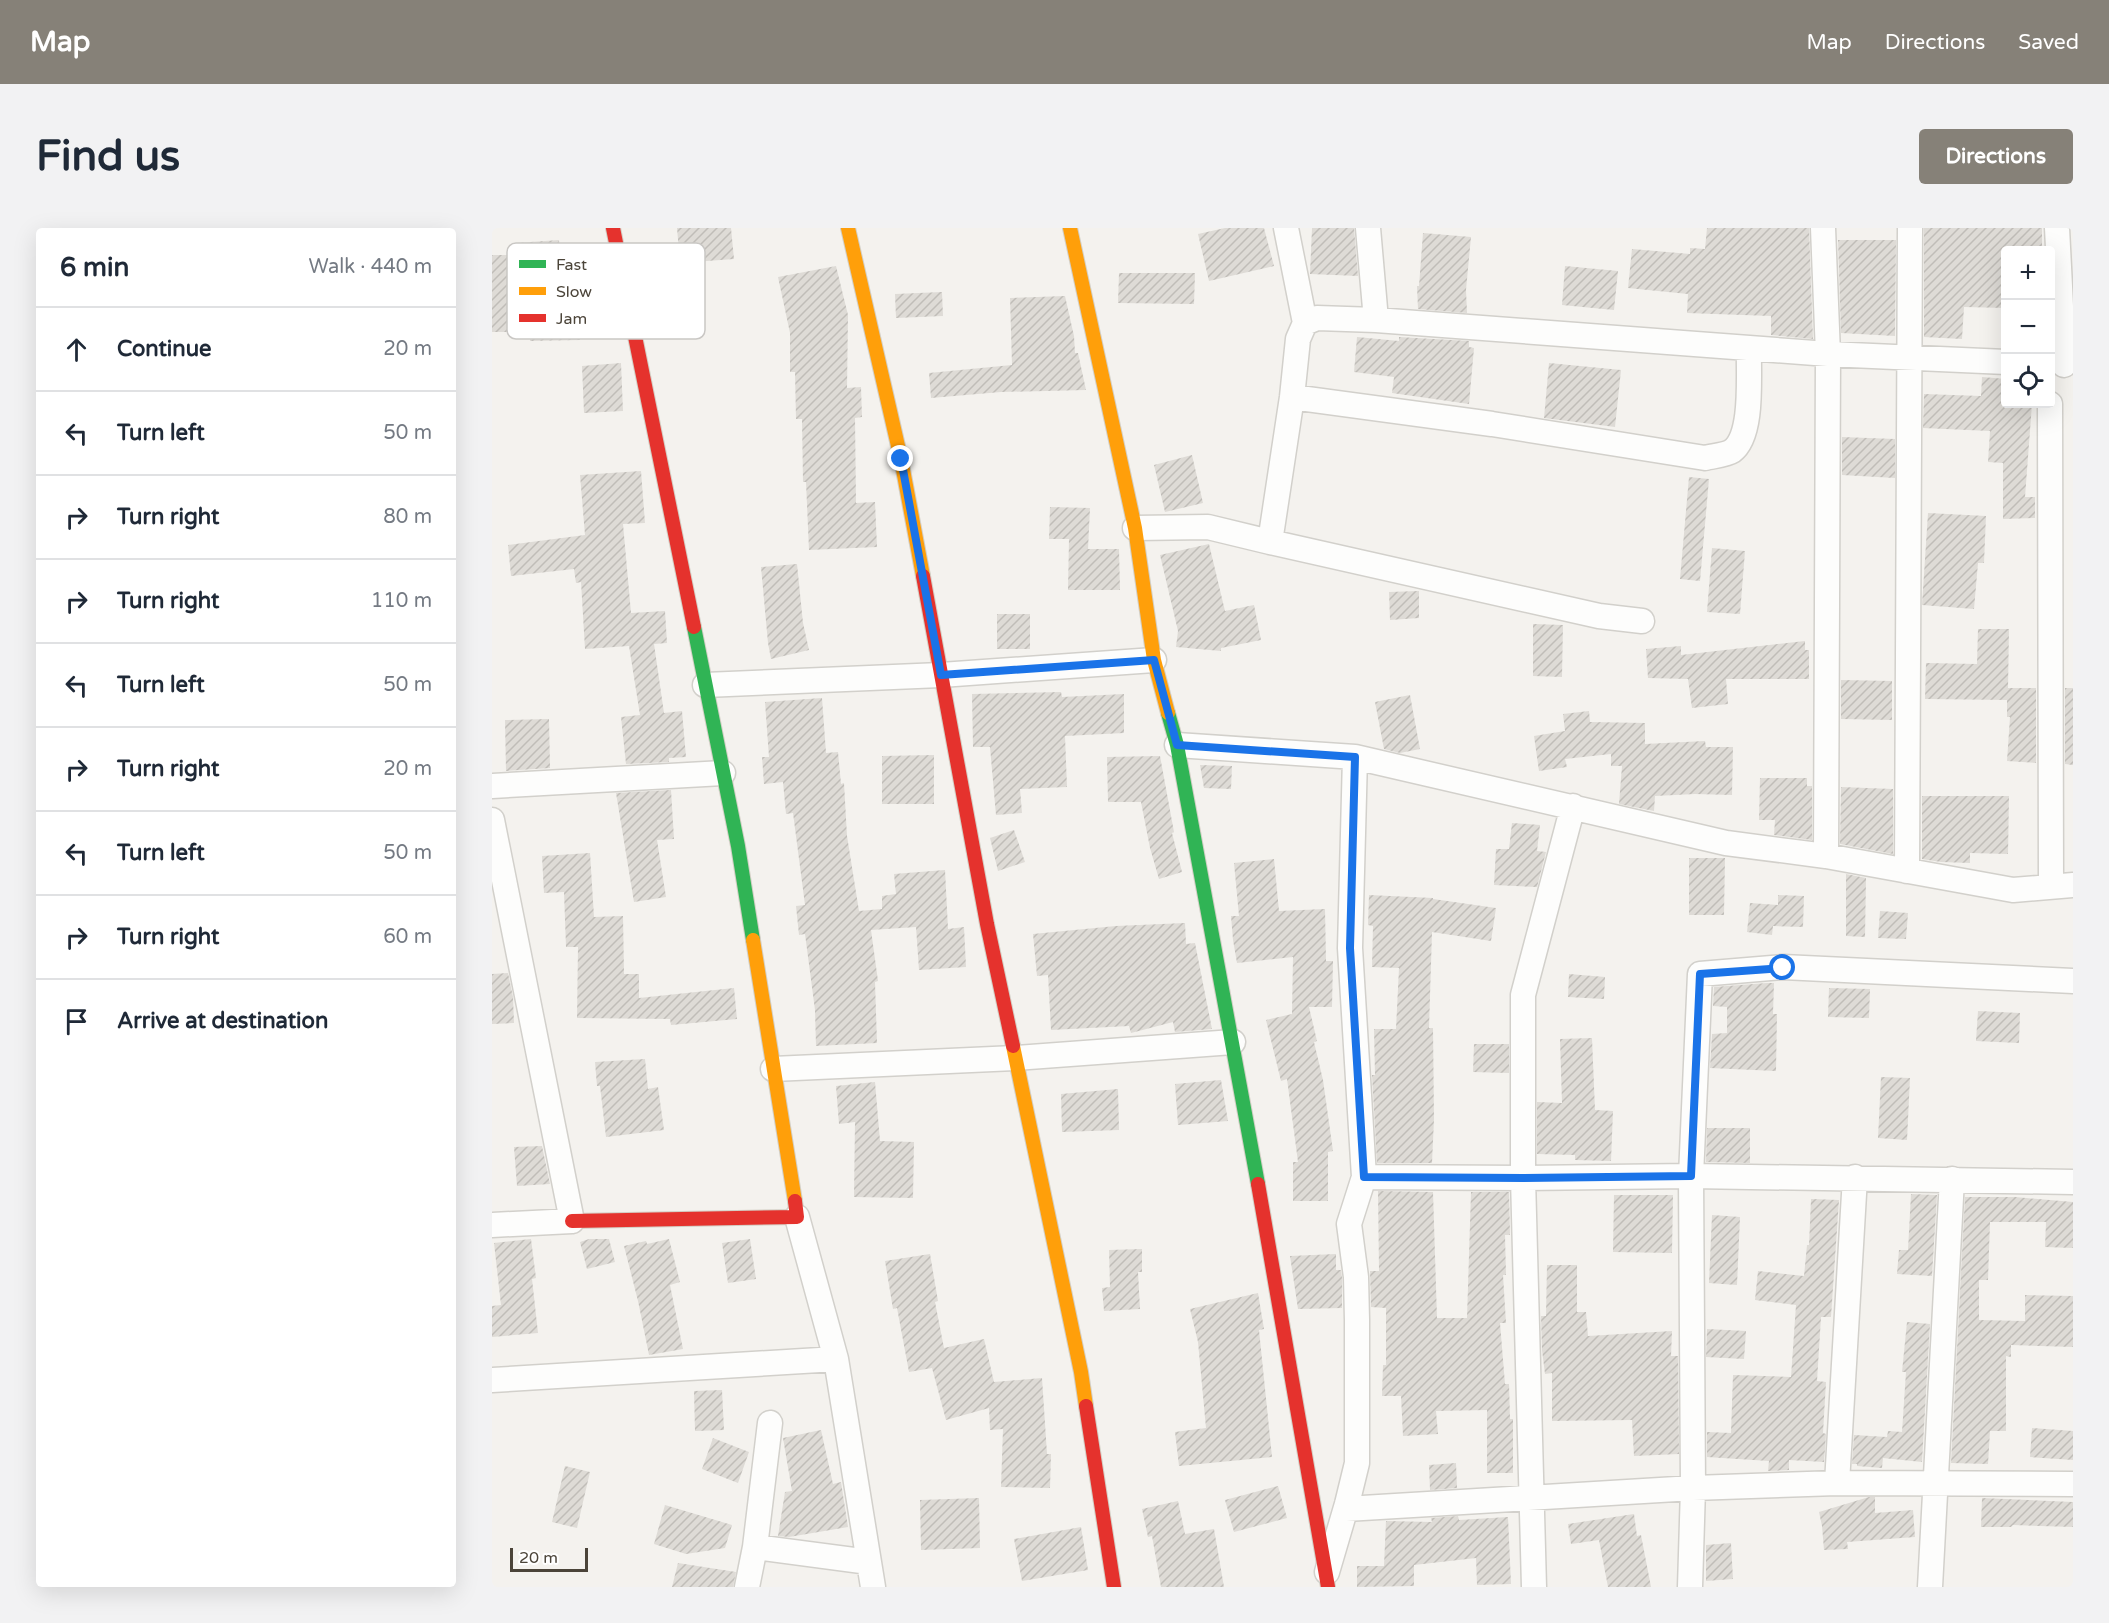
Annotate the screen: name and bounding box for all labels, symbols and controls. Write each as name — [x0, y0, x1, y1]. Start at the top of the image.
text: Map — [30, 25, 90, 59]
text: Map — [1806, 30, 1852, 55]
text: Directions — [1885, 30, 1985, 55]
text: Saved — [2018, 30, 2079, 55]
button: Directions — [1919, 129, 2073, 184]
text: Find us — [36, 131, 180, 182]
legend — [507, 243, 705, 339]
map controls — [2001, 246, 2055, 408]
button: + — [2001, 246, 2055, 300]
text: 6 min — [60, 252, 129, 283]
text: Walk · 440 m — [309, 255, 432, 279]
text: Fast — [556, 255, 587, 275]
text: Slow — [556, 282, 592, 302]
button: − — [2001, 300, 2055, 354]
text: Jam — [556, 309, 587, 329]
icon: ahead — [60, 333, 93, 366]
text: Continue — [117, 336, 212, 362]
text: 20 m — [383, 337, 432, 361]
button: locate — [2001, 354, 2055, 408]
icon: left — [60, 417, 93, 450]
text: Turn left — [117, 420, 205, 446]
text: 50 m — [383, 421, 432, 445]
route end — [887, 445, 913, 471]
icon: right — [60, 501, 93, 534]
text: Turn right — [117, 504, 219, 530]
text: 80 m — [383, 505, 432, 529]
icon: right — [60, 585, 93, 618]
text: Turn right — [117, 588, 219, 614]
text: 110 m — [371, 589, 432, 613]
icon: left — [60, 669, 93, 702]
text: Turn left — [117, 672, 205, 698]
text: 50 m — [383, 673, 432, 697]
icon: right — [60, 753, 93, 786]
text: Turn right — [117, 756, 219, 782]
text: 20 m — [383, 757, 432, 781]
icon: left — [60, 837, 93, 870]
text: Turn left — [117, 840, 205, 866]
text: 50 m — [383, 841, 432, 865]
icon: right — [60, 921, 93, 954]
text: Turn right — [117, 924, 219, 950]
text: 60 m — [383, 925, 432, 949]
route start — [1769, 954, 1795, 980]
icon: arrive — [60, 1005, 93, 1038]
text: Arrive at destination — [117, 1008, 328, 1034]
scale bar — [510, 1545, 588, 1572]
text: 20 m — [519, 1548, 558, 1568]

